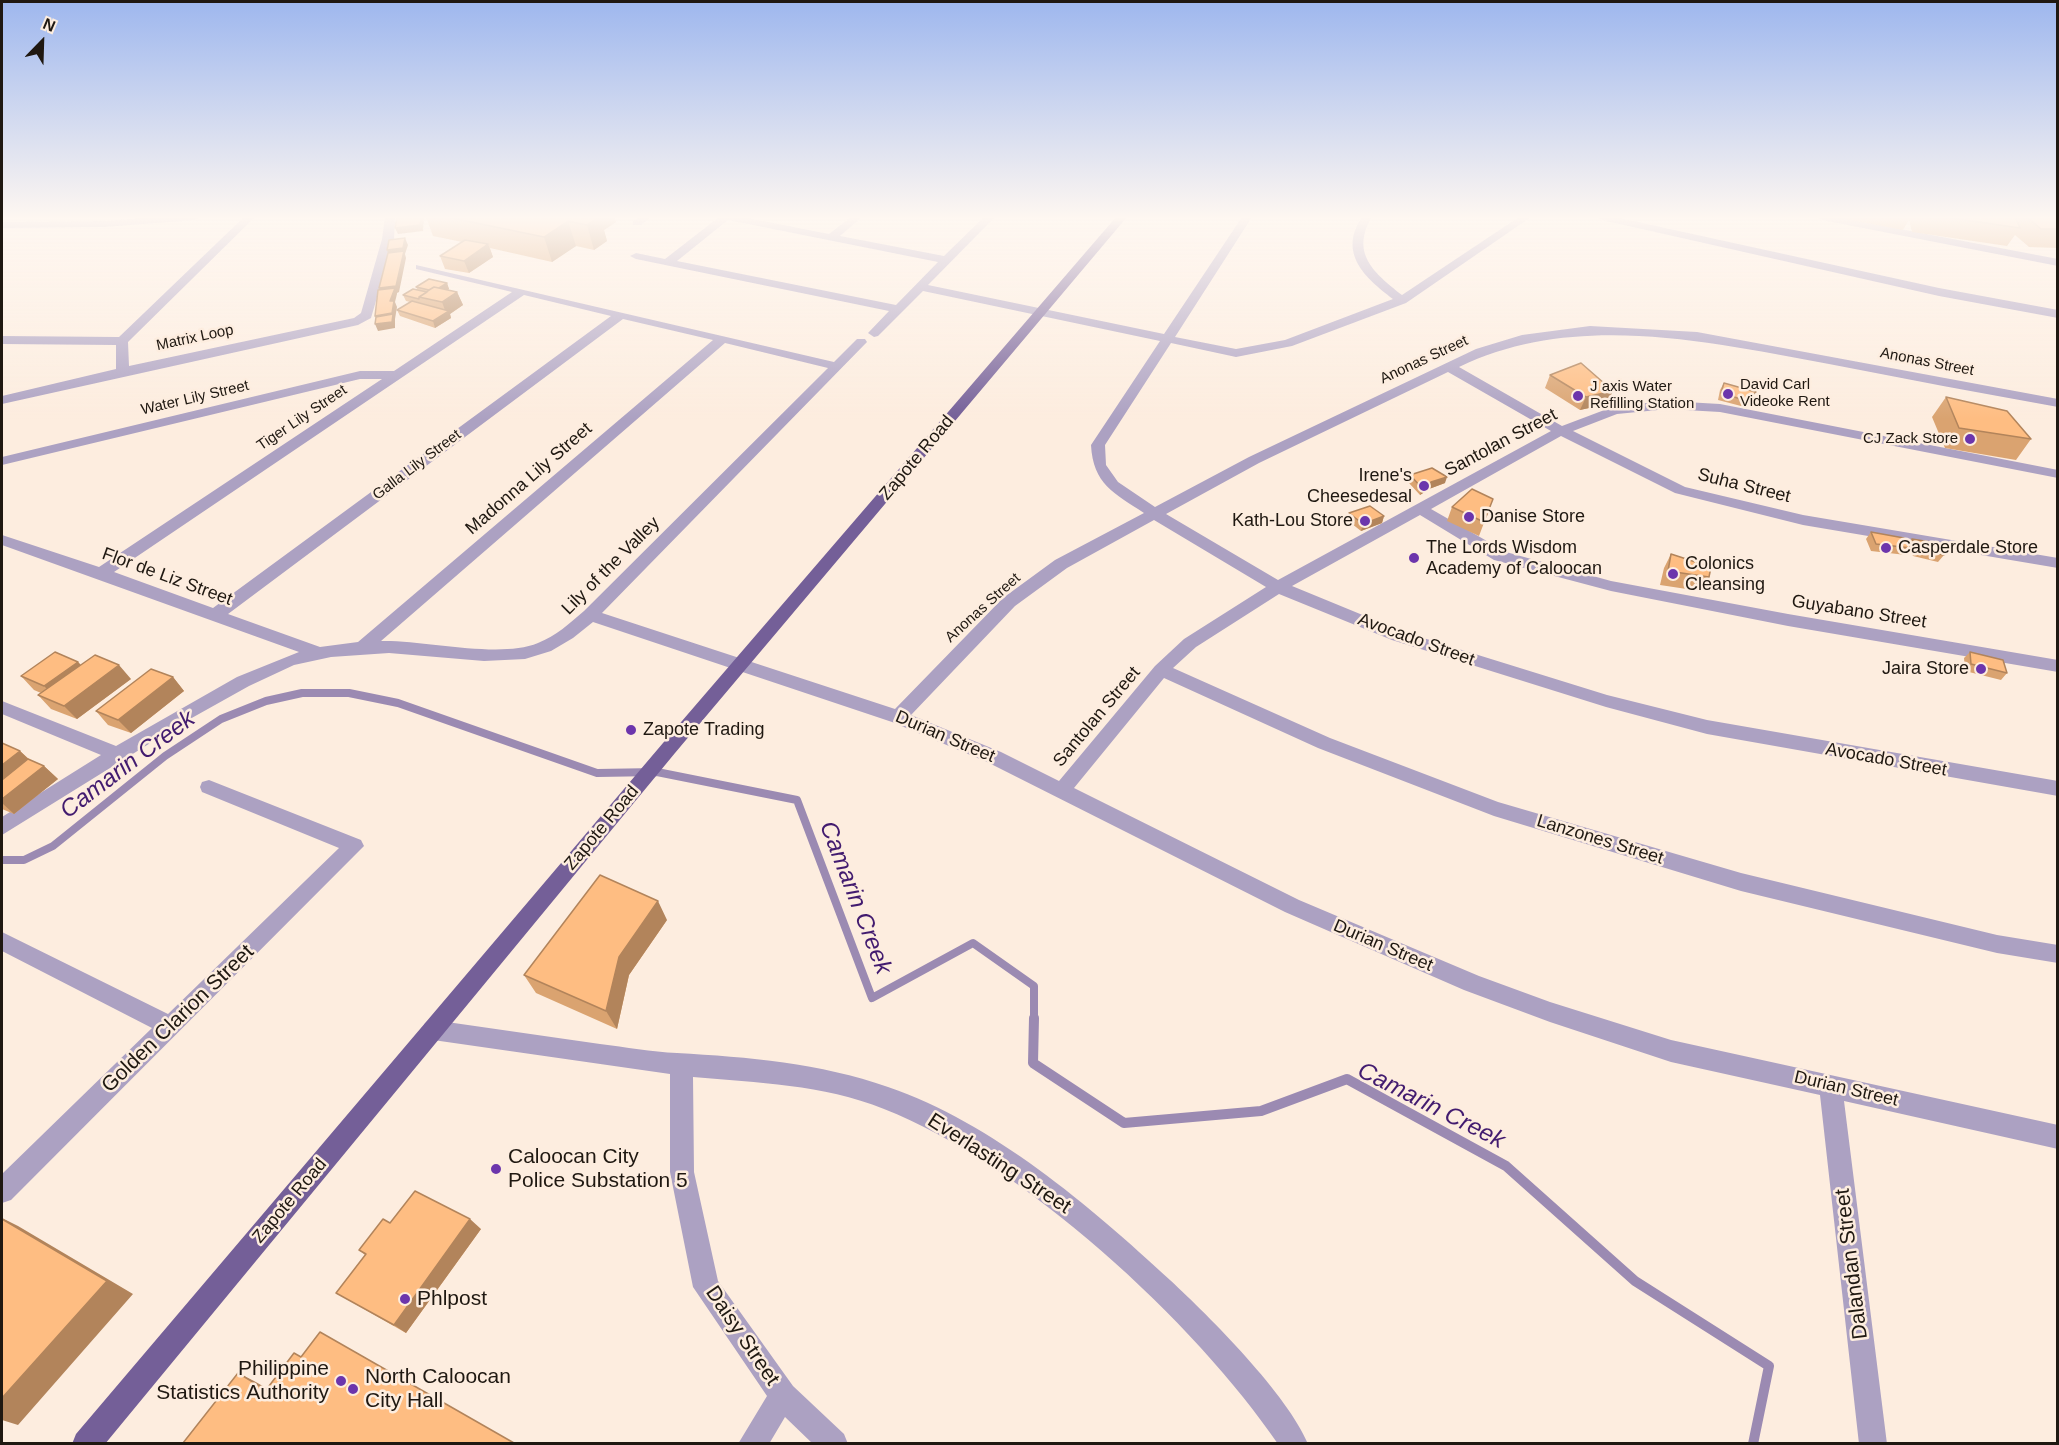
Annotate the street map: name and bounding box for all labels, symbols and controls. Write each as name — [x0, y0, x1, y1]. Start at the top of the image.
north arrow — [12, 12, 72, 72]
text: N — [41, 15, 58, 35]
street label: Matrix Loop — [155, 321, 235, 355]
street label: Anonas Street — [1377, 332, 1471, 388]
street label: Anonas Street — [1879, 344, 1975, 380]
place label: David Carl Videoke Rent — [1740, 376, 1830, 411]
street label: Water Lily Street — [139, 377, 251, 419]
place label: J axis Water Refilling Station — [1590, 378, 1694, 413]
street label: Tiger Lily Street — [254, 381, 350, 455]
marker: David Carl Videoke Rent — [1721, 387, 1735, 401]
marker: J axis Water Refilling Station — [1571, 389, 1585, 403]
street label: Santolan Street — [1441, 404, 1561, 482]
street label: Zapote Road — [875, 411, 959, 505]
street label: Madonna Lily Street — [462, 418, 596, 540]
street label: Galla Lily Street — [369, 426, 465, 504]
place label: CJ Zack Store — [1863, 430, 1958, 448]
marker: CJ Zack Store — [1963, 432, 1977, 446]
street label: Suha Street — [1695, 464, 1793, 508]
place label: Irene's Cheesedesal — [1307, 465, 1412, 508]
marker: Irene's Cheesedesal — [1417, 479, 1431, 493]
place label: Danise Store — [1481, 506, 1585, 528]
place label: Kath-Lou Store — [1232, 510, 1353, 532]
marker: Danise Store — [1462, 510, 1476, 524]
street label: Lily of the Valley — [557, 512, 665, 620]
marker: Kath-Lou Store — [1358, 514, 1372, 528]
place label: The Lords Wisdom Academy of Caloocan — [1426, 537, 1602, 580]
place label: Casperdale Store — [1898, 537, 2038, 559]
marker: Casperdale Store — [1879, 541, 1893, 555]
street label: Flor de Liz Street — [99, 543, 235, 611]
marker: The Lords Wisdom Academy of Caloocan — [1407, 551, 1421, 565]
place label: Colonics Cleansing — [1685, 553, 1765, 596]
marker: Colonics Cleansing — [1666, 567, 1680, 581]
street label: Anonas Street — [942, 570, 1024, 646]
street label: Guyabano Street — [1790, 591, 1928, 633]
street label: Avocado Street — [1355, 609, 1477, 671]
place label: Jaira Store — [1882, 658, 1969, 680]
marker: Jaira Store — [1974, 662, 1988, 676]
street label: Santolan Street — [1049, 663, 1145, 771]
water label: Camarin Creek — [55, 705, 201, 825]
street label: Durian Street — [892, 706, 998, 768]
place label: Zapote Trading — [643, 719, 764, 741]
marker: Zapote Trading — [624, 723, 638, 737]
street label: Avocado Street — [1824, 739, 1948, 781]
street label: Zapote Road — [560, 781, 644, 875]
street label: Lanzones Street — [1534, 811, 1666, 869]
water label: Camarin Creek — [813, 818, 897, 978]
street label: Durian Street — [1330, 915, 1436, 977]
street label: Golden Clarion Street — [97, 940, 259, 1098]
water label: Camarin Creek — [1353, 1057, 1509, 1155]
street label: Durian Street — [1792, 1067, 1900, 1111]
street label: Everlasting Street — [923, 1108, 1075, 1220]
place label: Caloocan City Police Substation 5 — [508, 1144, 688, 1194]
street label: Zapote Road — [248, 1154, 332, 1248]
marker: Caloocan City Police Substation 5 — [489, 1162, 503, 1176]
street label: Dalandan Street — [1830, 1187, 1874, 1341]
street label: Daisy Street — [700, 1282, 784, 1390]
place label: Phlpost — [417, 1286, 487, 1312]
marker: Phlpost — [398, 1292, 412, 1306]
place label: Philippine Statistics Authority — [156, 1356, 329, 1406]
place label: North Caloocan City Hall — [365, 1364, 511, 1414]
marker: Philippine Statistics Authority — [334, 1374, 348, 1388]
marker: North Caloocan City Hall — [346, 1382, 360, 1396]

